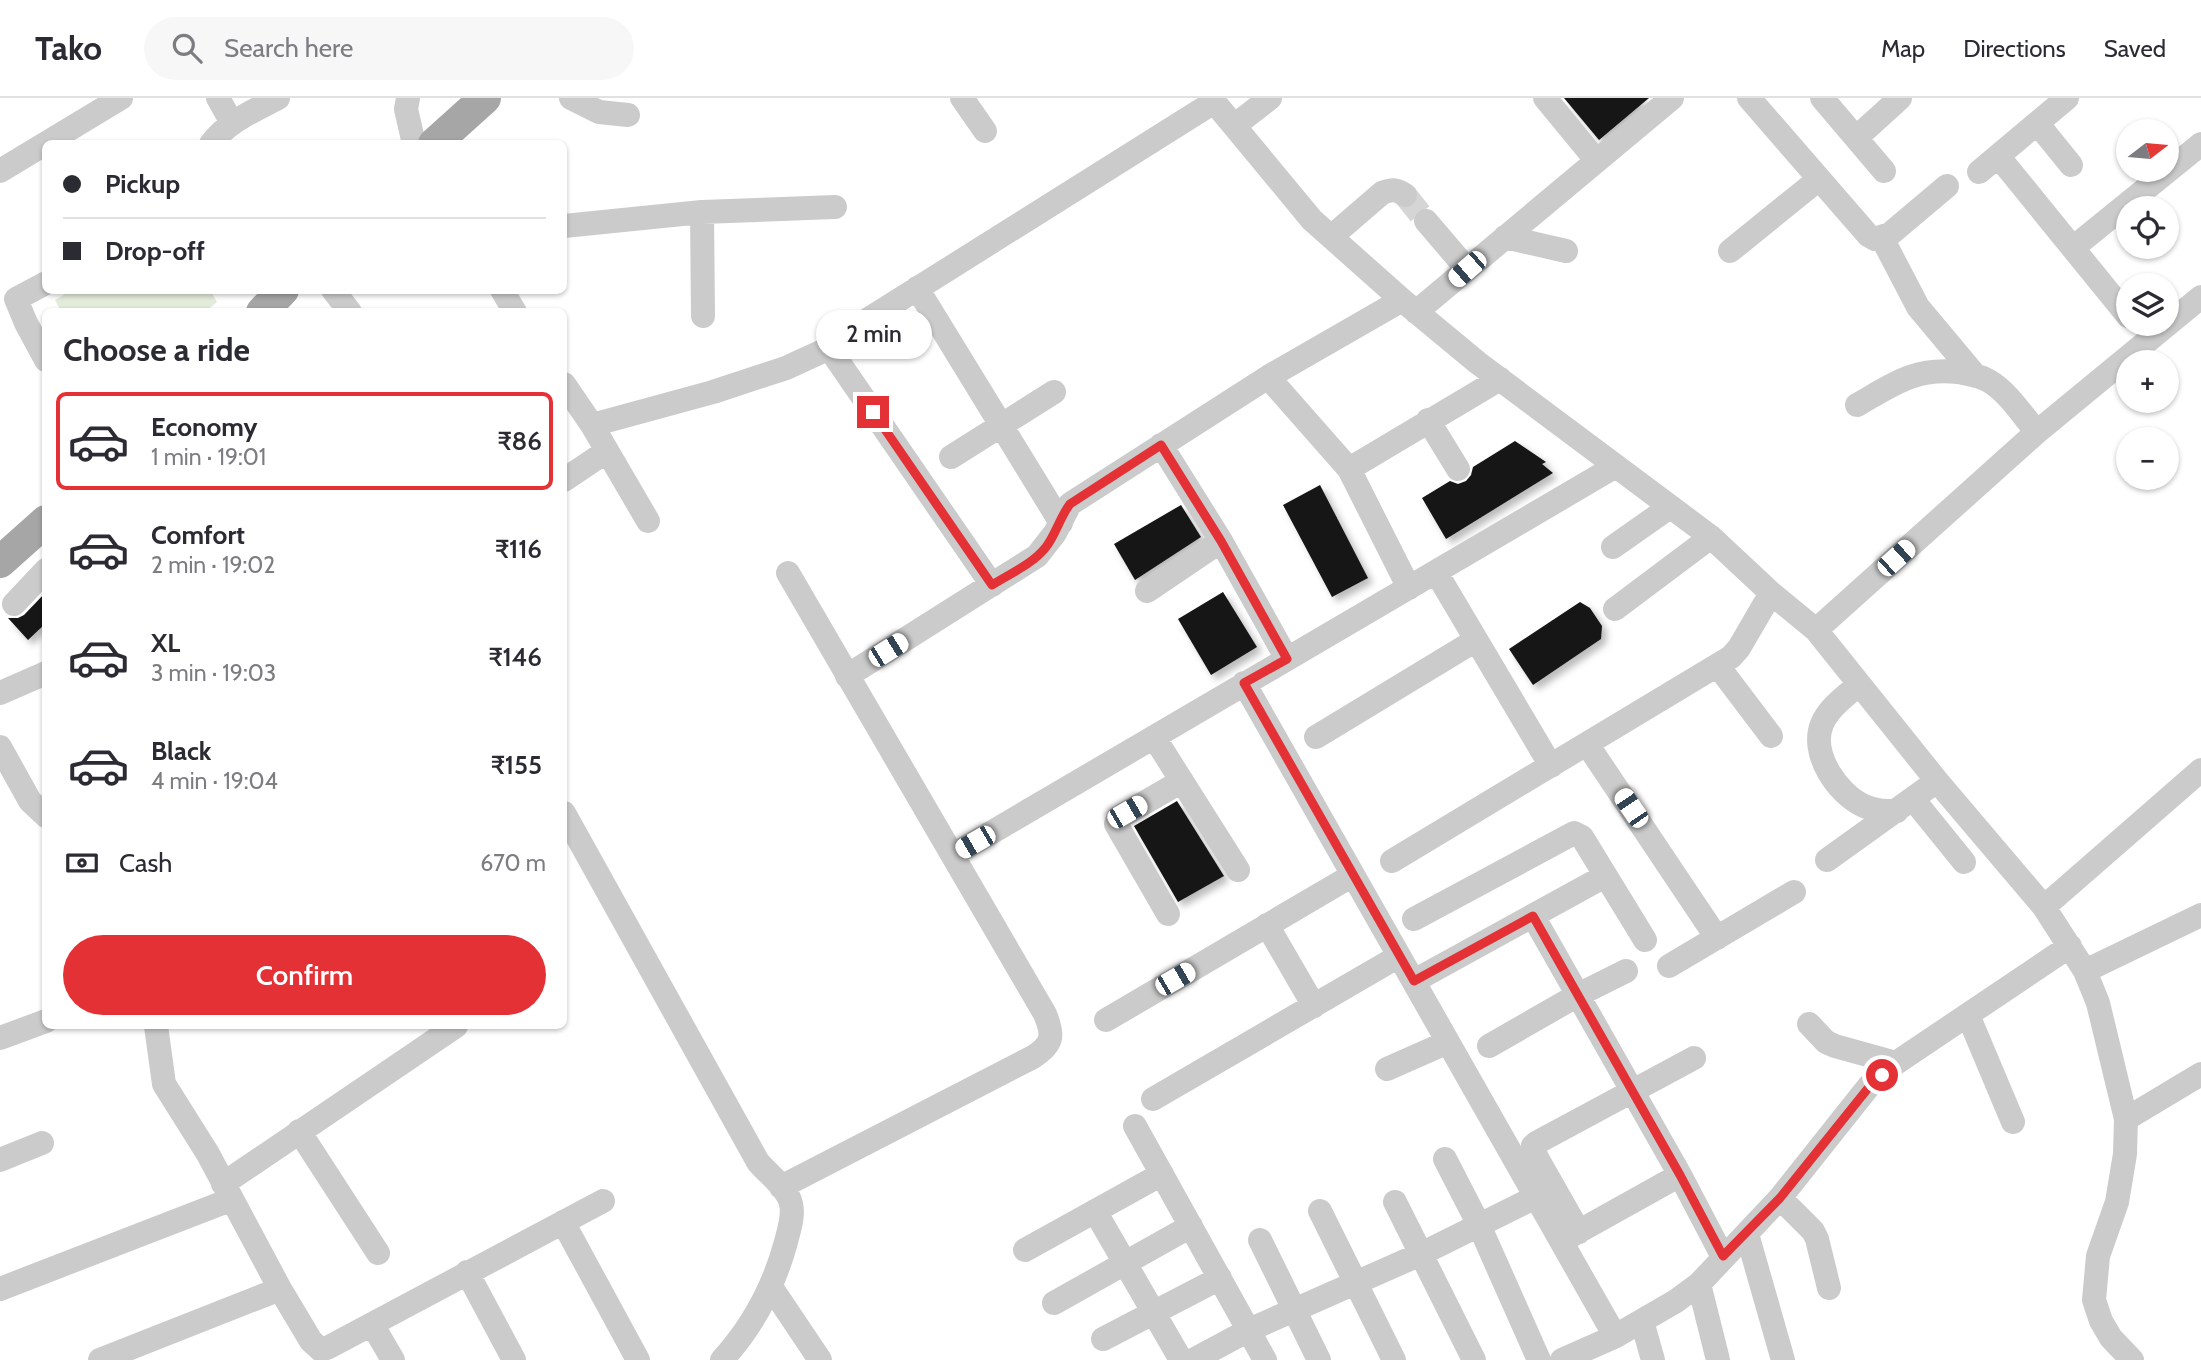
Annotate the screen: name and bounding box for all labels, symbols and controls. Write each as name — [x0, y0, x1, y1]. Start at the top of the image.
search box — [144, 17, 634, 80]
text: Tako — [35, 28, 102, 68]
icon: search — [168, 29, 206, 67]
text: Search here — [224, 32, 353, 64]
text: Map — [1881, 34, 1925, 63]
text: Directions — [1963, 34, 2066, 63]
text: Saved — [2104, 34, 2166, 63]
north arrow — [2116, 119, 2179, 182]
map controls — [2116, 119, 2179, 490]
text: Pickup — [105, 168, 180, 200]
button: locate — [2116, 196, 2179, 259]
text: Drop-off — [105, 235, 205, 267]
car — [1445, 247, 1490, 291]
button: layers — [2116, 273, 2179, 336]
callout: 2 min — [815, 310, 931, 360]
text: 2 min — [846, 320, 902, 348]
text: Choose a ride — [63, 330, 250, 369]
button: + — [2116, 350, 2179, 413]
route end — [857, 396, 889, 428]
icon: car — [67, 410, 130, 473]
text: Economy — [151, 411, 257, 443]
text: ₹86 — [498, 425, 542, 457]
button: − — [2116, 427, 2179, 490]
text: 1 min · 19:01 — [151, 443, 266, 471]
icon: car — [67, 518, 130, 581]
text: Comfort — [151, 519, 245, 551]
text: ₹116 — [495, 533, 542, 565]
car — [1874, 536, 1919, 580]
text: 2 min · 19:02 — [151, 551, 275, 579]
icon: car — [67, 626, 130, 689]
text: XL — [151, 627, 180, 659]
car — [865, 630, 912, 670]
text: ₹146 — [488, 641, 542, 673]
text: 3 min · 19:03 — [151, 659, 276, 687]
icon: car — [67, 734, 130, 797]
text: Black — [151, 735, 211, 767]
text: ₹155 — [491, 749, 542, 781]
text: 4 min · 19:04 — [151, 767, 278, 795]
car — [1611, 785, 1652, 831]
car — [1104, 792, 1151, 832]
car — [952, 822, 999, 862]
icon: cash — [63, 844, 101, 882]
text: Cash — [119, 847, 172, 879]
text: 670 m — [480, 849, 546, 877]
button: Confirm — [63, 935, 546, 1015]
car — [1152, 959, 1199, 999]
route start — [1866, 1059, 1898, 1091]

